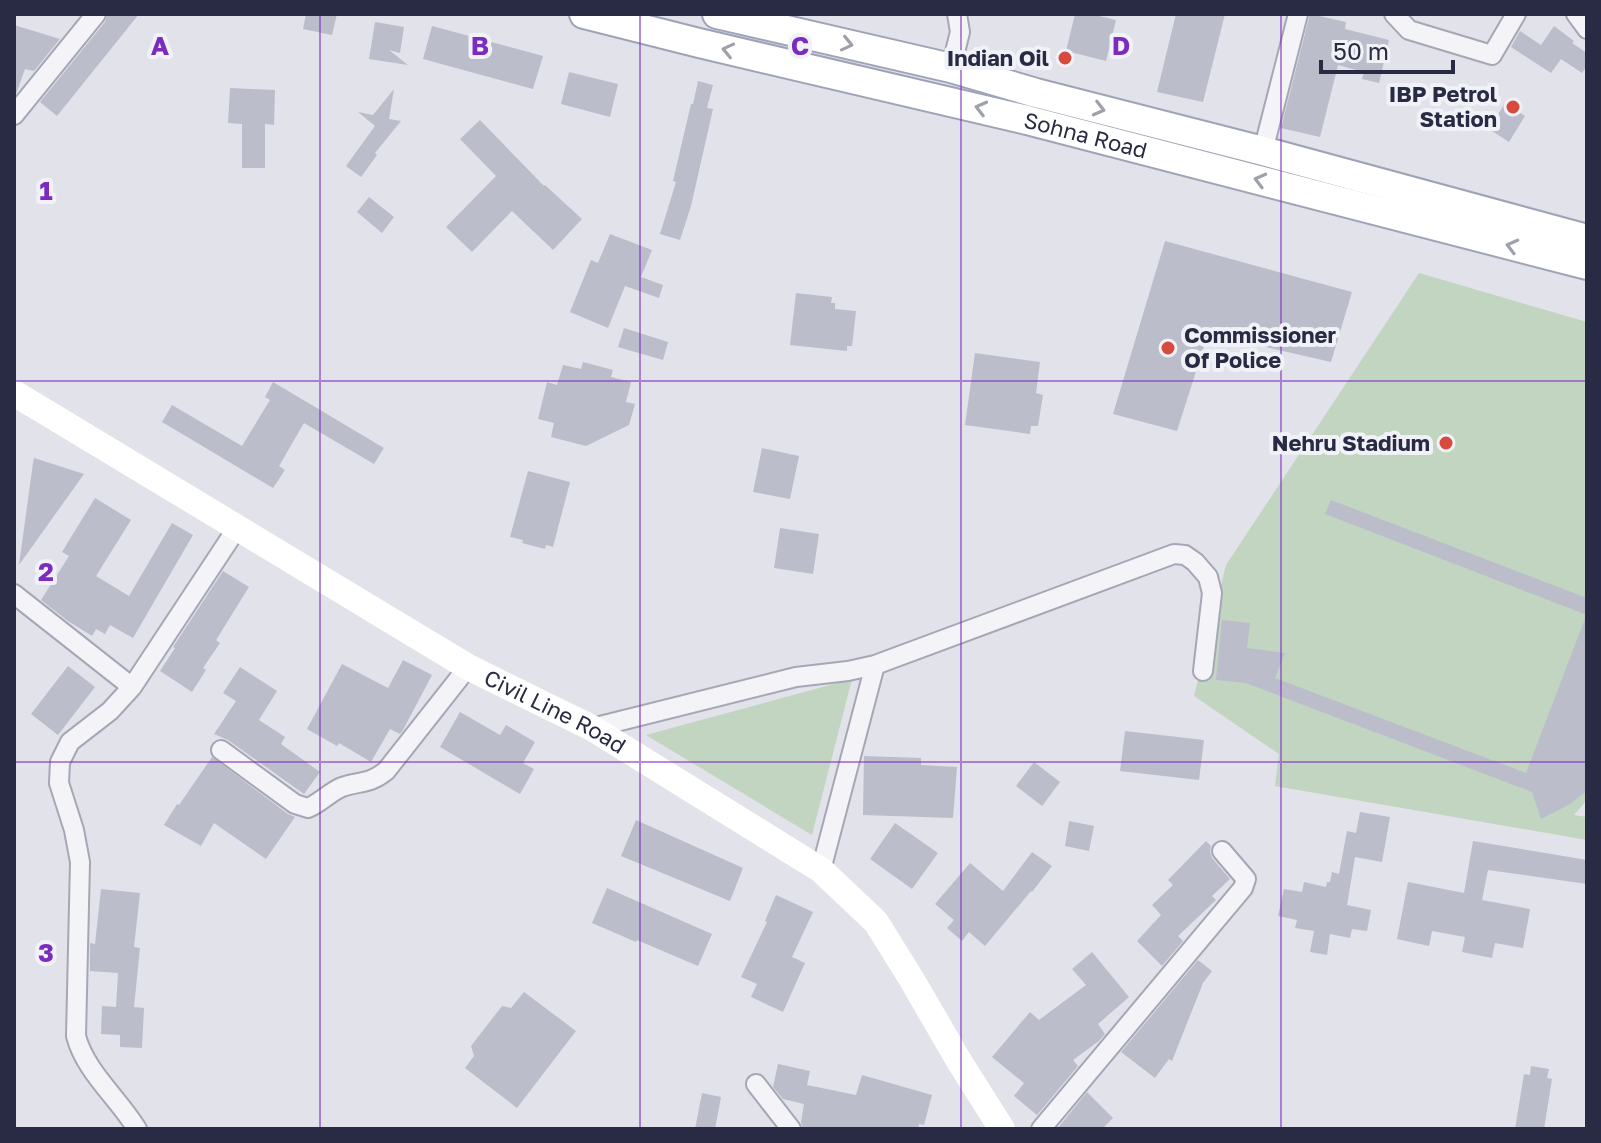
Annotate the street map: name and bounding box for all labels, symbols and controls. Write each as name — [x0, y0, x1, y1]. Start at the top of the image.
scale bar — [1321, 24, 1453, 74]
text: A — [151, 30, 170, 61]
text: B — [471, 30, 489, 61]
text: C — [791, 30, 809, 61]
text: D — [1112, 30, 1130, 61]
one-way arrow — [840, 35, 854, 52]
text: 50 m — [1333, 36, 1389, 65]
one-way arrow — [721, 42, 735, 59]
place label: Indian Oil — [947, 44, 1049, 71]
marker: Indian Oil — [1056, 49, 1074, 67]
place label: IBP Petrol Station — [1389, 80, 1497, 132]
marker: IBP Petrol Station — [1504, 98, 1522, 116]
one-way arrow — [1091, 100, 1105, 117]
one-way arrow — [975, 101, 988, 118]
street label: Sohna Road — [1021, 106, 1150, 164]
one-way arrow — [1253, 173, 1267, 190]
text: 1 — [39, 175, 53, 206]
one-way arrow — [1505, 238, 1519, 255]
place label: Commissioner Of Police — [1184, 321, 1337, 373]
marker: Commissioner Of Police — [1159, 339, 1177, 357]
place label: Nehru Stadium — [1272, 429, 1430, 456]
marker: Nehru Stadium — [1437, 434, 1455, 452]
text: 2 — [38, 556, 54, 587]
street label: Civil Line Road — [480, 663, 631, 759]
text: 3 — [38, 937, 54, 968]

